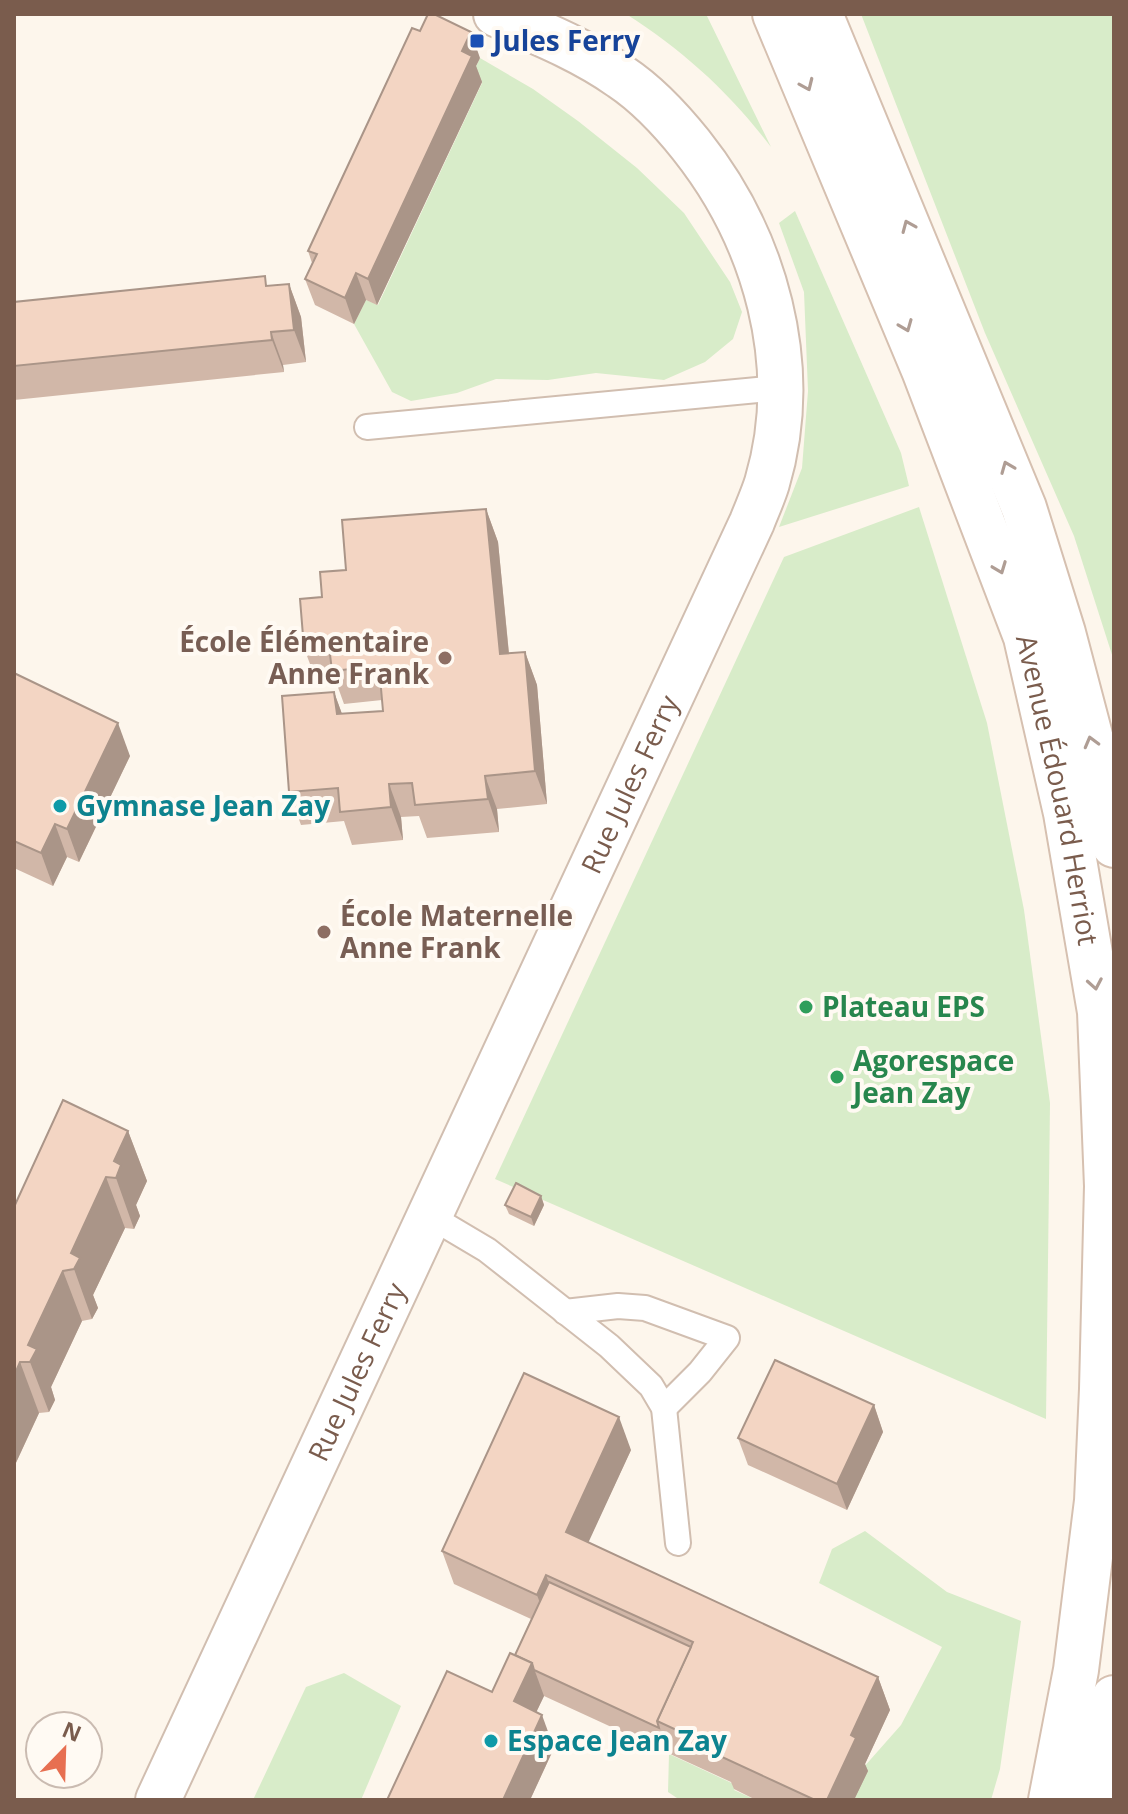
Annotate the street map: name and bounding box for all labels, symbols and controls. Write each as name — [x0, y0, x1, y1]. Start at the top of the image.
place label: Jules Ferry — [490, 21, 640, 59]
marker: Jules Ferry — [468, 32, 486, 50]
one-way arrow — [797, 77, 813, 92]
one-way arrow — [902, 220, 918, 234]
one-way arrow — [896, 318, 913, 332]
one-way arrow — [1001, 461, 1017, 475]
one-way arrow — [990, 560, 1007, 574]
place label: École Élémentaire Anne Frank — [179, 622, 430, 692]
street label: Avenue Édouard Herriot — [1008, 631, 1108, 948]
marker: École Élémentaire Anne Frank — [436, 649, 454, 667]
street label: Rue Jules Ferry — [571, 688, 687, 879]
one-way arrow — [1084, 735, 1101, 749]
place label: Gymnase Jean Zay — [76, 786, 330, 824]
marker: Gymnase Jean Zay — [51, 797, 69, 815]
place label: École Maternelle Anne Frank — [340, 896, 573, 966]
marker: École Maternelle Anne Frank — [315, 923, 333, 941]
one-way arrow — [1086, 978, 1103, 991]
place label: Plateau EPS — [822, 987, 985, 1025]
marker: Plateau EPS — [797, 998, 815, 1016]
place label: Agorespace Jean Zay — [850, 1041, 1014, 1111]
marker: Agorespace Jean Zay — [828, 1068, 846, 1086]
street label: Rue Jules Ferry — [298, 1275, 414, 1467]
north arrow — [24, 1710, 104, 1790]
text: N — [58, 1713, 86, 1748]
place label: Espace Jean Zay — [507, 1721, 727, 1759]
marker: Espace Jean Zay — [482, 1732, 500, 1750]

